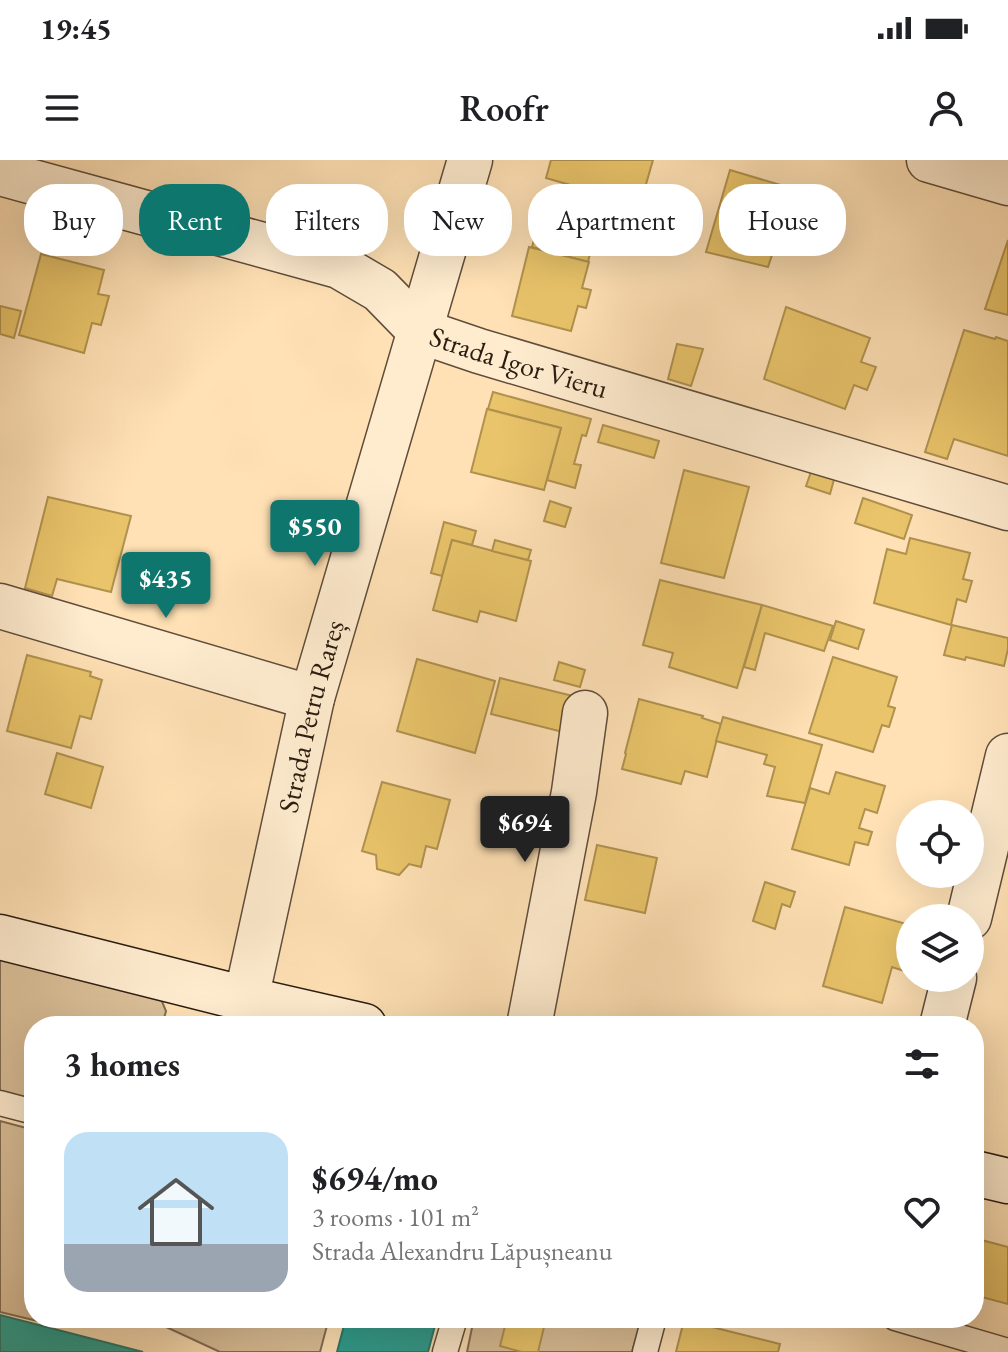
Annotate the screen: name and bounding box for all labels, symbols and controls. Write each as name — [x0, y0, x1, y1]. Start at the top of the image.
text: 19:45 — [40, 9, 112, 48]
text: Roofr — [459, 85, 549, 132]
icon: menu — [40, 86, 84, 130]
icon: person — [924, 86, 968, 130]
chip: Buy — [24, 184, 123, 256]
chip: Rent — [139, 184, 250, 256]
chip: Filters — [266, 184, 388, 256]
chip: New — [404, 184, 512, 256]
chip: Apartment — [528, 184, 703, 256]
chip: House — [719, 184, 846, 256]
street label: Strada Igor Vieru — [425, 318, 612, 406]
pin: $550 — [268, 500, 362, 568]
text: $550 — [288, 509, 342, 543]
pin: $435 — [119, 552, 213, 620]
text: $435 — [139, 561, 193, 595]
street label: Strada Petru Rareș — [269, 616, 352, 816]
pin: $694 — [478, 796, 572, 864]
map controls — [896, 800, 984, 992]
button: locate — [896, 800, 984, 888]
text: $694 — [498, 805, 552, 839]
button: layers — [896, 904, 984, 992]
text: 3 homes — [64, 1042, 180, 1086]
icon: filters — [900, 1042, 944, 1086]
text: $694/mo — [312, 1156, 438, 1200]
icon: home — [128, 1164, 224, 1260]
icon: heart — [900, 1190, 944, 1234]
text: 3 rooms · 101 m² — [312, 1200, 479, 1234]
text: Strada Alexandru Lăpușneanu — [312, 1234, 612, 1268]

